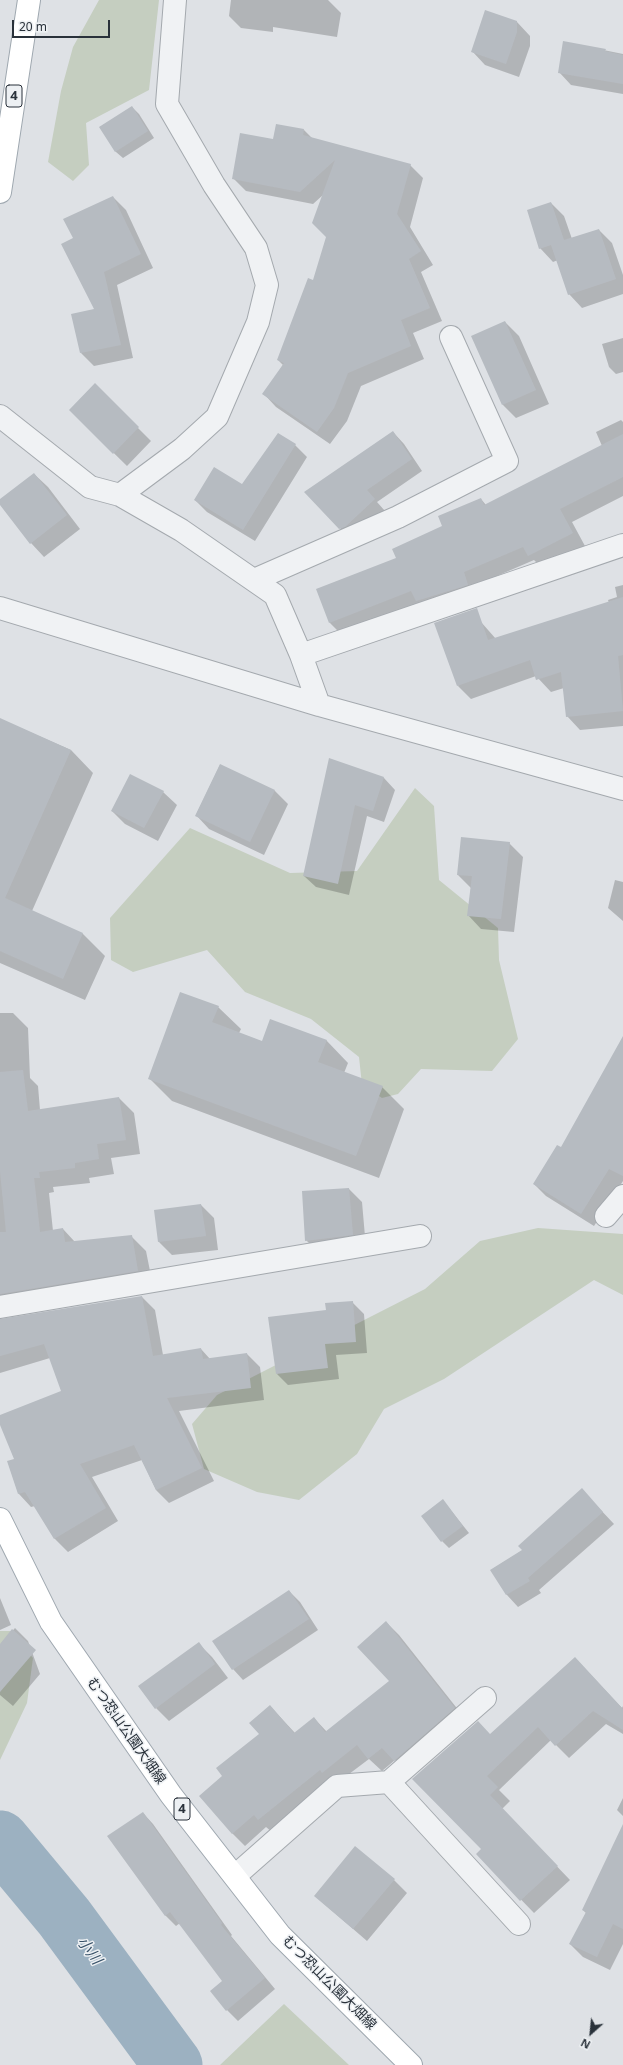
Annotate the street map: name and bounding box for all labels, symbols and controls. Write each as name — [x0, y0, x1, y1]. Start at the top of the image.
scale bar — [14, 12, 112, 38]
text: 20 m — [19, 18, 47, 35]
road number: 4 — [6, 85, 22, 107]
street label: むつ恐山公園大畑線 — [83, 1675, 169, 1787]
road number: 4 — [174, 1798, 190, 1820]
street label: むつ恐山公園大畑線 — [279, 1933, 379, 2033]
water label: 小川 — [73, 1934, 105, 1968]
north arrow — [571, 2013, 611, 2053]
text: N — [578, 2035, 593, 2053]

